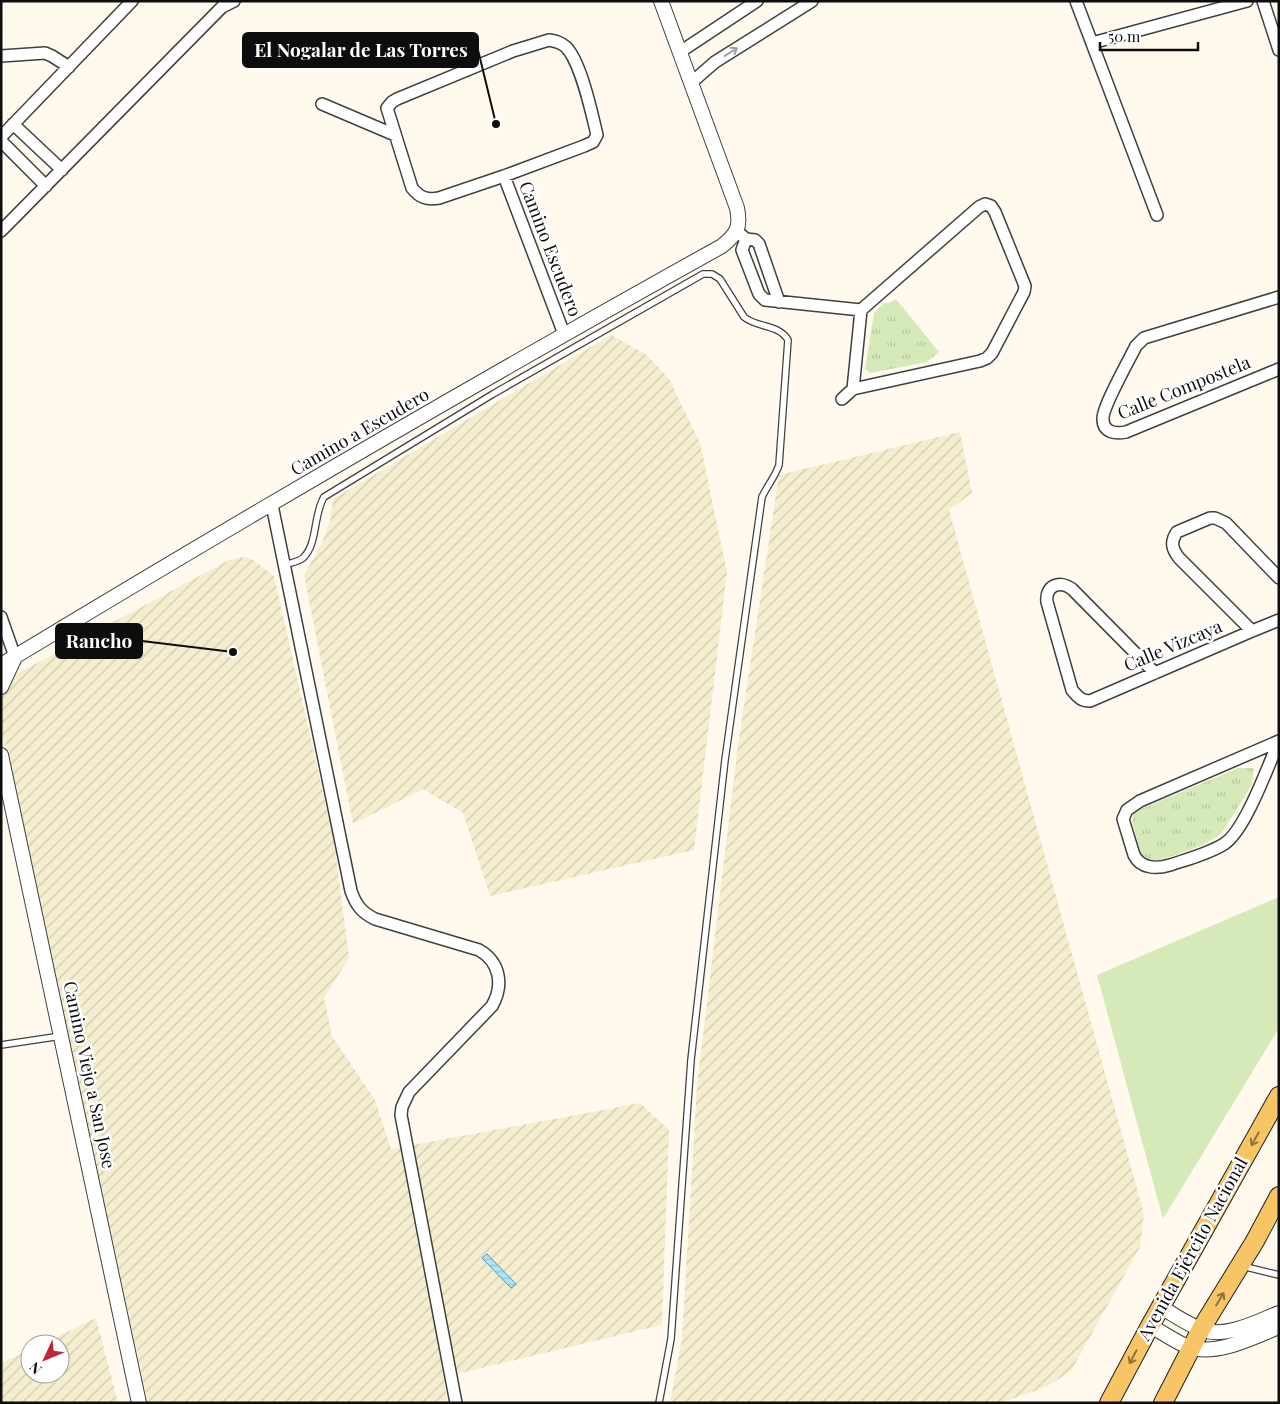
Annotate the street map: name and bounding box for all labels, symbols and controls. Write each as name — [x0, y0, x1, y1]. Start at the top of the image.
scale bar — [1100, 20, 1198, 52]
text: 50 m — [1108, 26, 1141, 46]
callout: El Nogalar de Las Torres — [243, 33, 478, 67]
text: El Nogalar de Las Torres — [254, 36, 468, 62]
one-way arrow — [723, 47, 737, 57]
street label: Camino Escudero — [514, 178, 588, 320]
street label: Calle Compostela — [1114, 349, 1254, 425]
street label: Camino a Escudero — [286, 382, 433, 481]
street label: Calle Vizcaya — [1120, 614, 1225, 677]
callout: Rancho — [56, 624, 142, 658]
text: Rancho — [66, 627, 132, 653]
street label: Camino Viejo a San Jose — [58, 979, 122, 1171]
one-way arrow — [1250, 1131, 1260, 1146]
street label: Avenida Ejército Nacional — [1131, 1153, 1253, 1345]
one-way arrow — [1215, 1292, 1225, 1306]
north arrow — [20, 1334, 70, 1384]
one-way arrow — [1128, 1349, 1137, 1364]
text: N — [25, 1358, 46, 1379]

